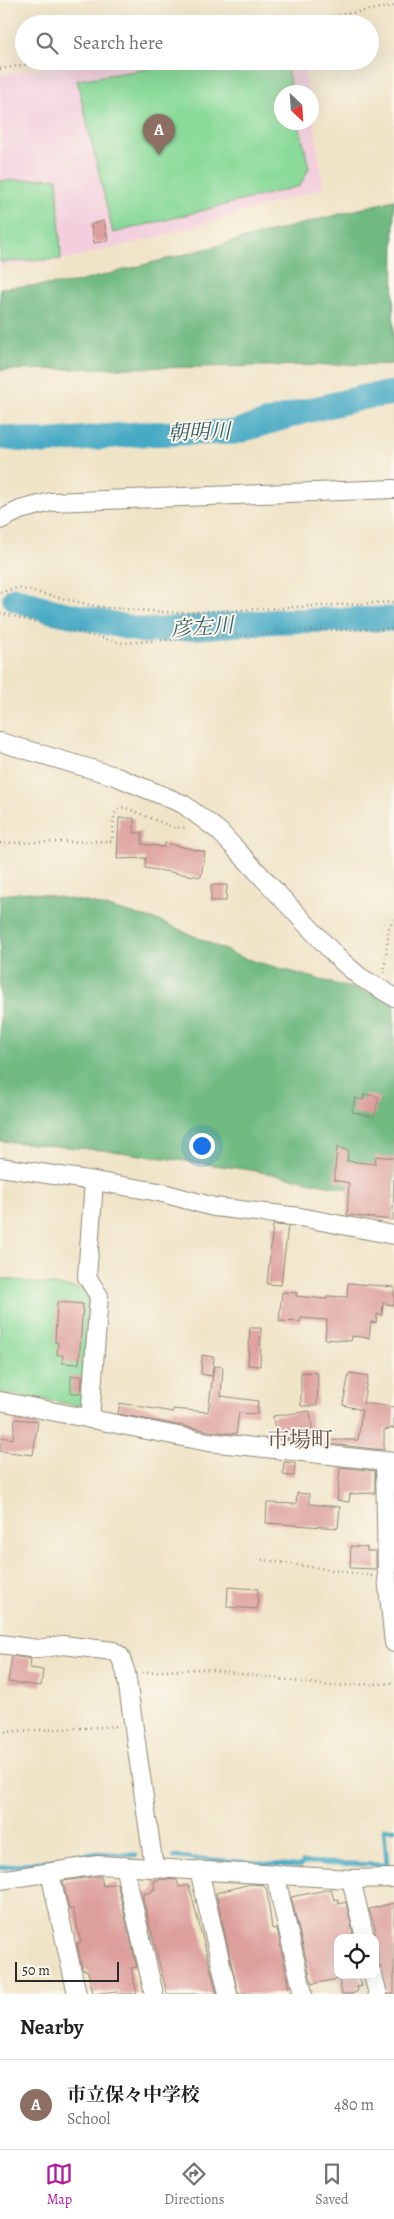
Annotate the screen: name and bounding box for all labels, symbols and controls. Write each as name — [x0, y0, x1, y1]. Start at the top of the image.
search box — [15, 15, 379, 70]
icon: search — [33, 29, 61, 57]
text: Search here — [73, 30, 163, 56]
north arrow — [274, 85, 319, 130]
pin: A — [143, 114, 175, 155]
water label: 朝明川 — [167, 417, 233, 447]
water label: 彦左川 — [170, 611, 236, 643]
your location — [189, 1133, 215, 1159]
district label: 市場町 — [267, 1425, 333, 1455]
map controls — [334, 1934, 379, 1979]
button: locate — [334, 1934, 379, 1979]
scale bar — [15, 1959, 119, 1982]
text: 50 m — [22, 1961, 50, 1980]
text: Nearby — [20, 2013, 83, 2041]
text: 市立保々中学校 — [67, 2082, 200, 2108]
text: A — [31, 2094, 41, 2116]
text: 480 m — [334, 2094, 374, 2116]
text: School — [67, 2108, 110, 2130]
tab: Map — [45, 2160, 73, 2209]
tab: Directions — [164, 2160, 224, 2209]
tab: Saved — [315, 2160, 349, 2209]

